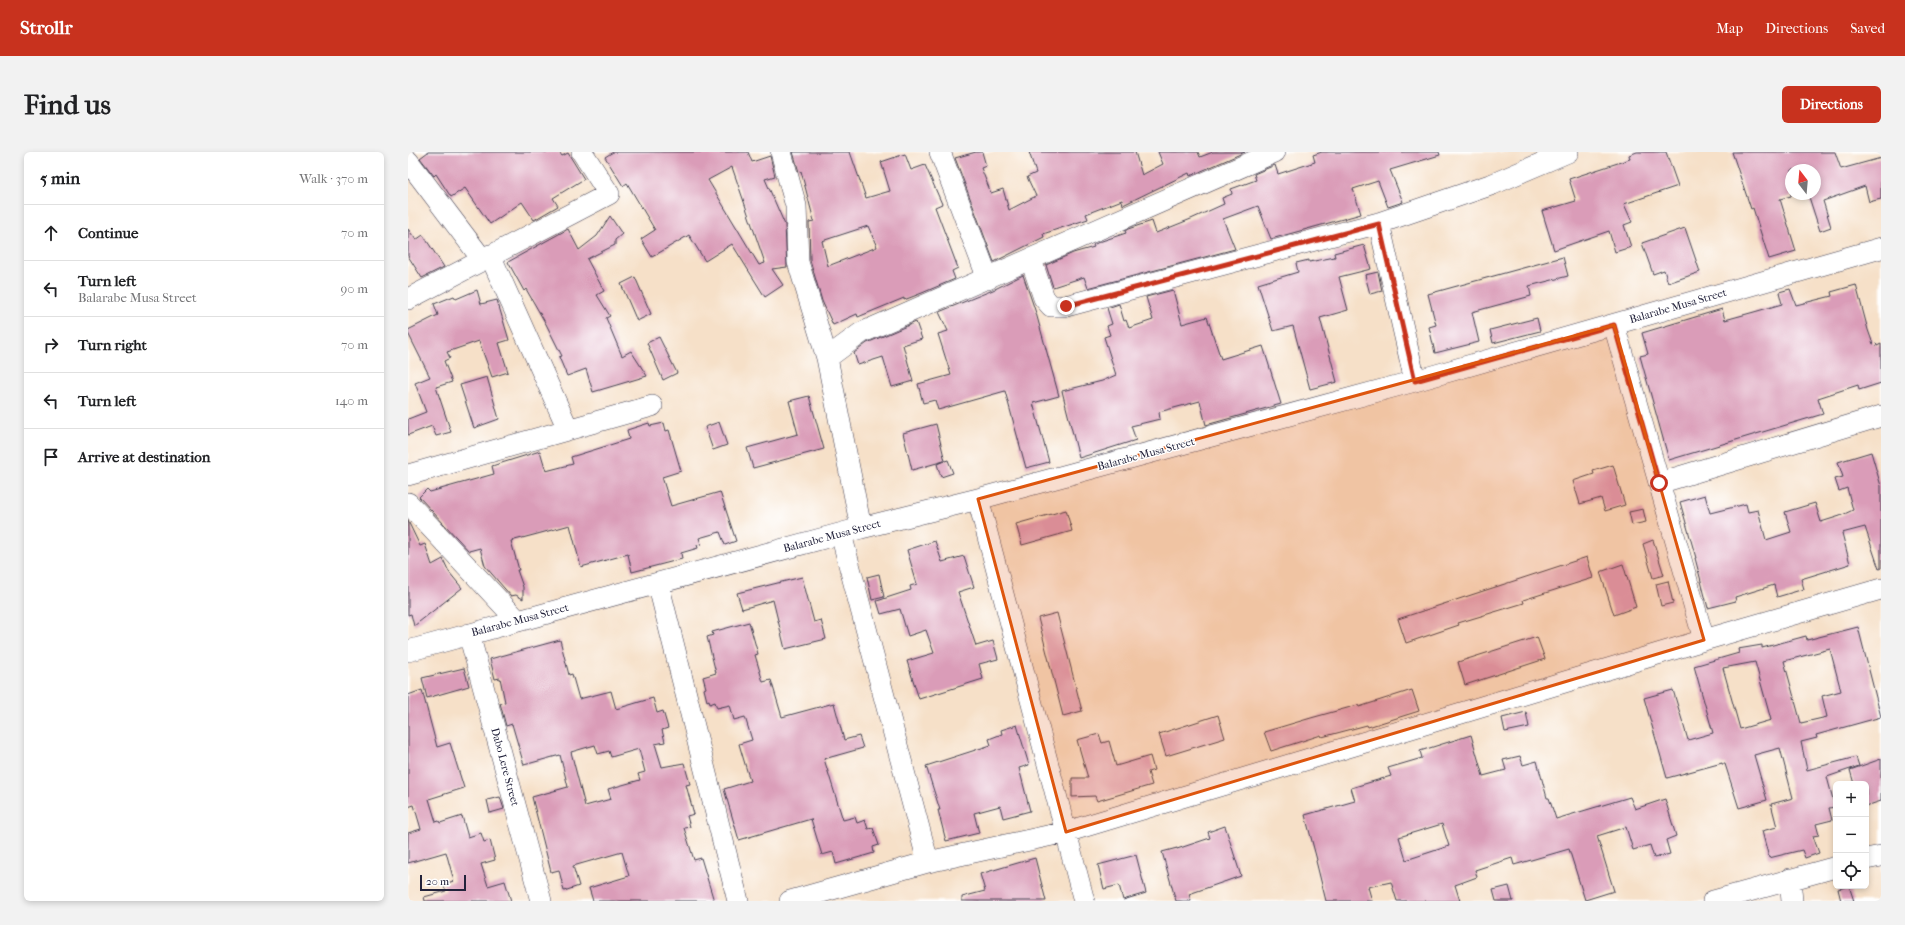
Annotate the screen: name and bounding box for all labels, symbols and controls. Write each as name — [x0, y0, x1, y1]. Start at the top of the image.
text: Strollr — [20, 17, 73, 39]
text: Map — [1716, 20, 1743, 37]
text: Directions — [1765, 20, 1828, 37]
text: Saved — [1850, 20, 1885, 37]
button: Directions — [1782, 86, 1881, 123]
text: Find us — [24, 88, 111, 121]
north arrow — [1785, 164, 1821, 200]
text: 5 min — [40, 168, 80, 188]
text: Walk · 370 m — [299, 171, 368, 186]
icon: ahead — [40, 222, 62, 244]
text: Continue — [78, 224, 138, 242]
text: 70 m — [341, 225, 368, 240]
text: Turn left — [78, 272, 136, 290]
icon: left — [40, 278, 62, 300]
text: 90 m — [340, 281, 368, 296]
street label: Balarabe Musa Street — [1628, 286, 1728, 326]
text: Balarabe Musa Street — [78, 290, 197, 305]
route end — [1057, 297, 1075, 315]
icon: right — [40, 334, 62, 356]
text: Turn right — [78, 336, 147, 354]
text: 70 m — [341, 337, 368, 352]
icon: left — [40, 390, 62, 412]
text: Turn left — [78, 392, 136, 410]
text: 140 m — [335, 393, 368, 408]
street label: Balarabe Musa Street — [1096, 435, 1196, 473]
icon: arrive — [40, 446, 62, 468]
text: Arrive at destination — [78, 448, 210, 466]
route start — [1650, 474, 1668, 492]
street label: Balarabe Musa Street — [782, 517, 882, 555]
street label: Balarabe Musa Street — [470, 601, 570, 639]
street label: Dabo Lere Street — [488, 726, 522, 808]
map controls — [1833, 781, 1869, 889]
button: + — [1833, 781, 1869, 817]
button: − — [1833, 817, 1869, 853]
button: locate — [1833, 853, 1869, 889]
scale bar — [420, 873, 466, 892]
text: 20 m — [426, 875, 449, 888]

